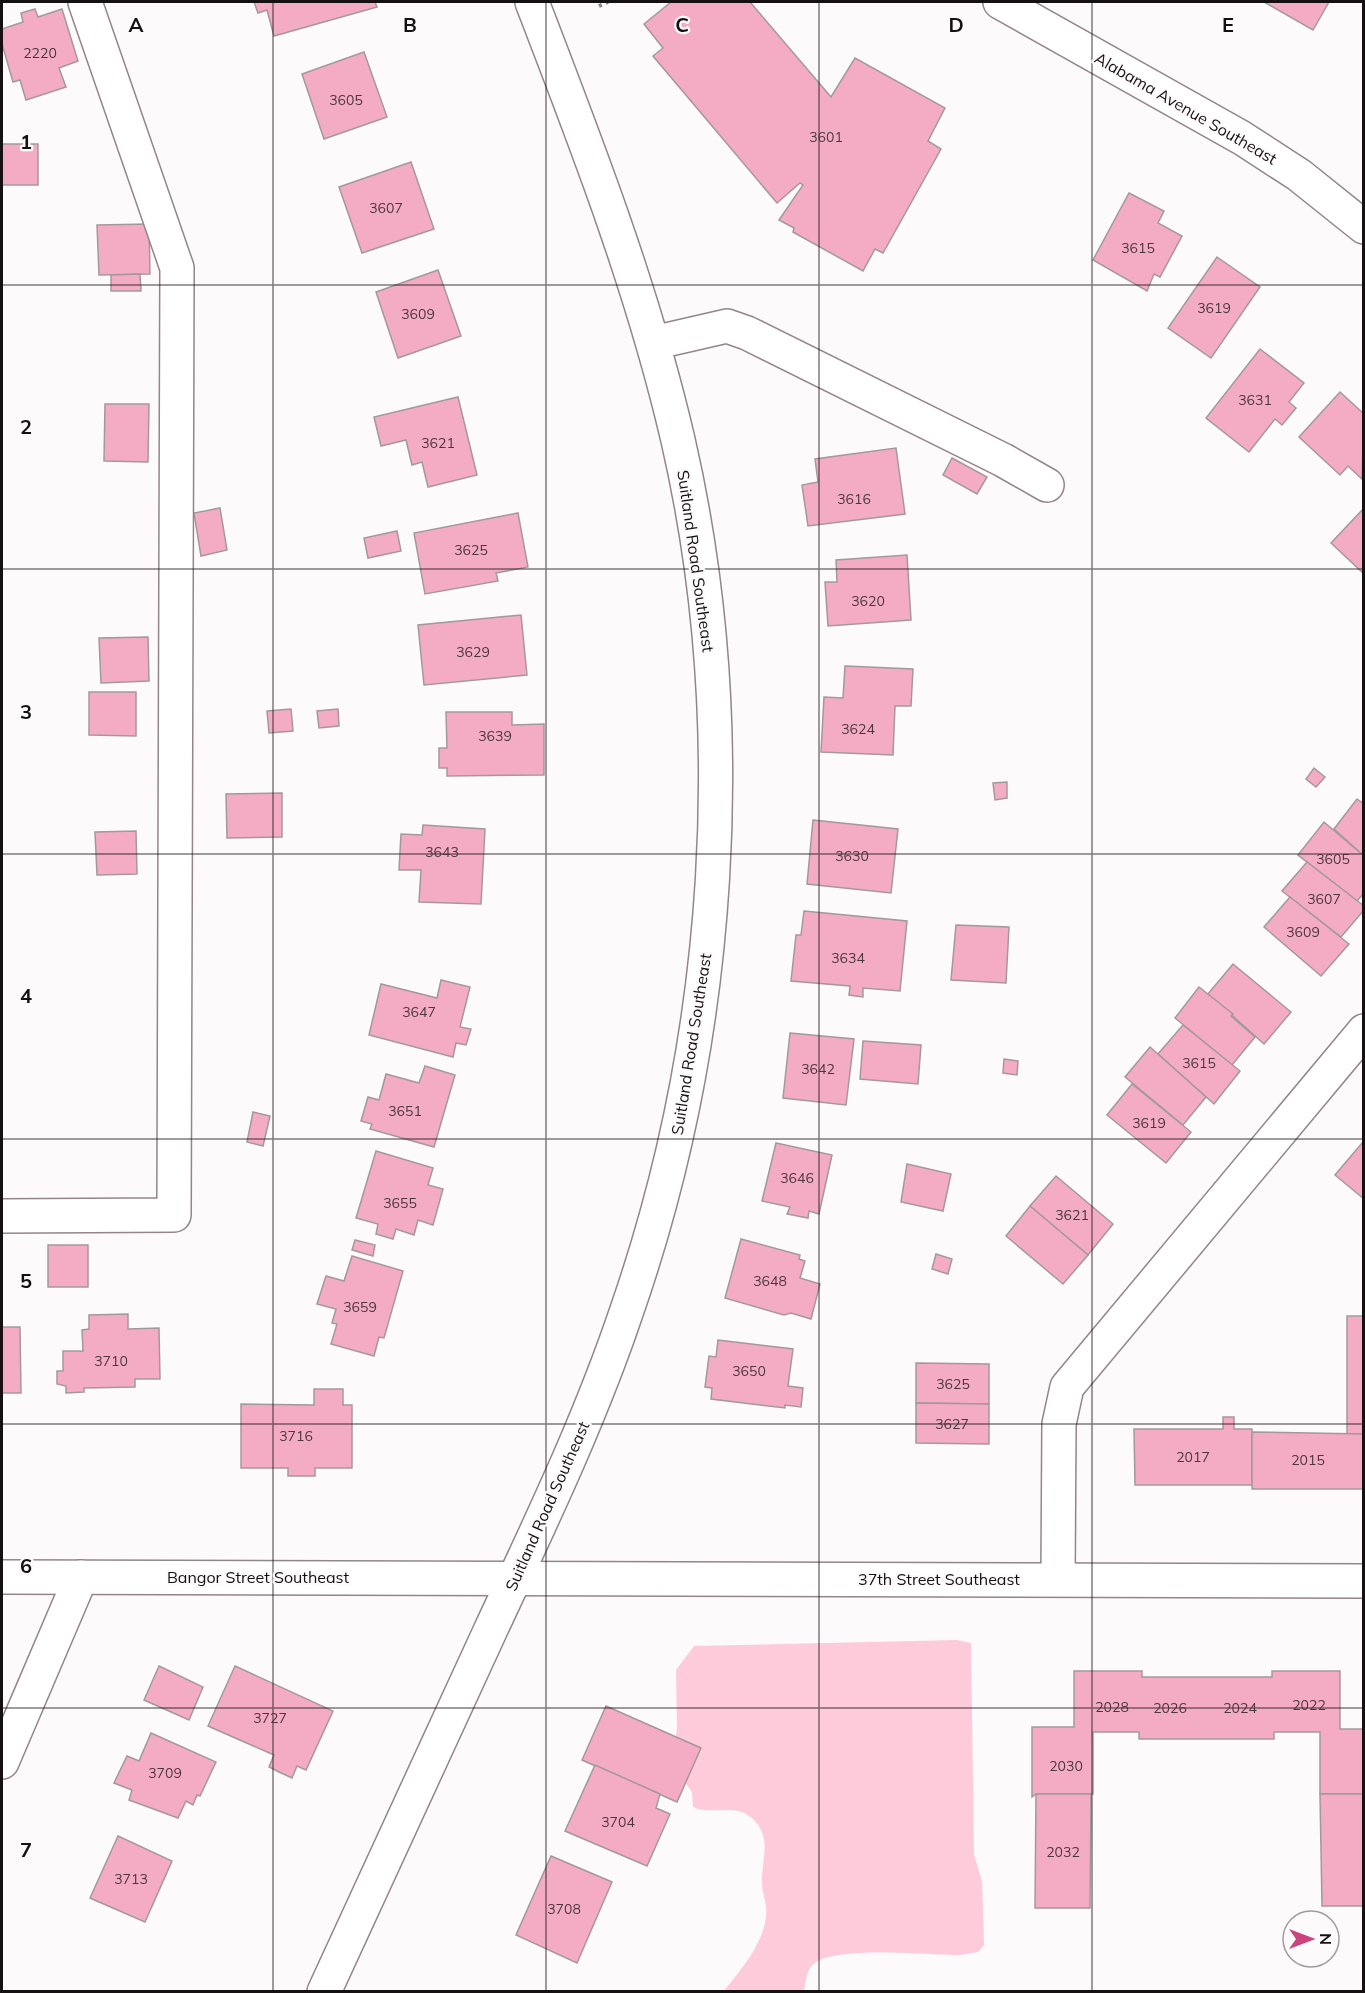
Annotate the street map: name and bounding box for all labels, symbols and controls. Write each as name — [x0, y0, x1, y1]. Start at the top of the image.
text: A — [129, 12, 144, 37]
text: B — [403, 12, 417, 37]
text: C — [675, 12, 689, 37]
text: D — [948, 12, 964, 37]
text: E — [1222, 12, 1234, 37]
house number: 2220 — [23, 44, 57, 62]
street label: Alabama Avenue Southeast — [1091, 48, 1281, 169]
house number: 3605 — [329, 91, 363, 109]
house number: 3601 — [809, 128, 843, 146]
text: 1 — [20, 129, 32, 154]
house number: 3607 — [369, 199, 403, 217]
house number: 3615 — [1121, 239, 1155, 257]
house number: 3619 — [1197, 299, 1231, 317]
house number: 3609 — [401, 305, 435, 323]
house number: 3631 — [1238, 391, 1272, 409]
text: 2 — [20, 414, 32, 439]
house number: 3621 — [421, 434, 455, 452]
street label: Suitland Road Southeast — [673, 469, 719, 654]
house number: 3616 — [837, 490, 871, 508]
house number: 3625 — [454, 541, 488, 559]
house number: 3620 — [851, 592, 885, 610]
house number: 3629 — [456, 643, 490, 661]
text: 3 — [20, 699, 32, 724]
house number: 3624 — [841, 720, 875, 738]
house number: 3639 — [478, 727, 512, 745]
house number: 3643 — [425, 843, 459, 861]
house number: 3630 — [835, 847, 869, 865]
house number: 3605 — [1316, 850, 1350, 868]
house number: 3607 — [1307, 890, 1341, 908]
house number: 3609 — [1286, 923, 1320, 941]
house number: 3634 — [831, 949, 865, 967]
street label: Suitland Road Southeast — [667, 951, 715, 1136]
text: 4 — [20, 983, 32, 1008]
house number: 3647 — [402, 1003, 436, 1021]
house number: 3615 — [1182, 1054, 1216, 1072]
house number: 3642 — [801, 1060, 835, 1078]
house number: 3651 — [388, 1102, 422, 1120]
house number: 3619 — [1132, 1114, 1166, 1132]
house number: 3646 — [780, 1169, 814, 1187]
house number: 3655 — [383, 1194, 417, 1212]
house number: 3621 — [1055, 1206, 1089, 1224]
text: 5 — [20, 1268, 32, 1293]
house number: 3648 — [753, 1272, 787, 1290]
house number: 3659 — [343, 1298, 377, 1316]
house number: 3710 — [94, 1352, 128, 1370]
house number: 3650 — [732, 1362, 766, 1380]
house number: 3625 — [936, 1375, 970, 1393]
house number: 3627 — [935, 1415, 969, 1433]
street label: Suitland Road Southeast — [501, 1418, 594, 1594]
house number: 3716 — [279, 1427, 313, 1445]
house number: 2017 — [1176, 1448, 1210, 1466]
house number: 2015 — [1291, 1451, 1325, 1469]
text: 6 — [20, 1553, 32, 1578]
street label: Bangor Street Southeast — [167, 1567, 349, 1587]
street label: 37th Street Southeast — [858, 1569, 1020, 1589]
house number: 2022 — [1292, 1696, 1326, 1714]
house number: 2028 — [1095, 1698, 1129, 1716]
house number: 2026 — [1153, 1699, 1187, 1717]
house number: 2024 — [1223, 1699, 1257, 1717]
house number: 3727 — [253, 1709, 287, 1727]
house number: 2030 — [1049, 1757, 1083, 1775]
house number: 3709 — [148, 1764, 182, 1782]
house number: 3704 — [601, 1813, 635, 1831]
text: 7 — [20, 1837, 32, 1862]
house number: 2032 — [1046, 1843, 1080, 1861]
house number: 3713 — [114, 1870, 148, 1888]
house number: 3708 — [547, 1900, 581, 1918]
north arrow — [1281, 1909, 1341, 1969]
text: N — [1316, 1933, 1336, 1945]

